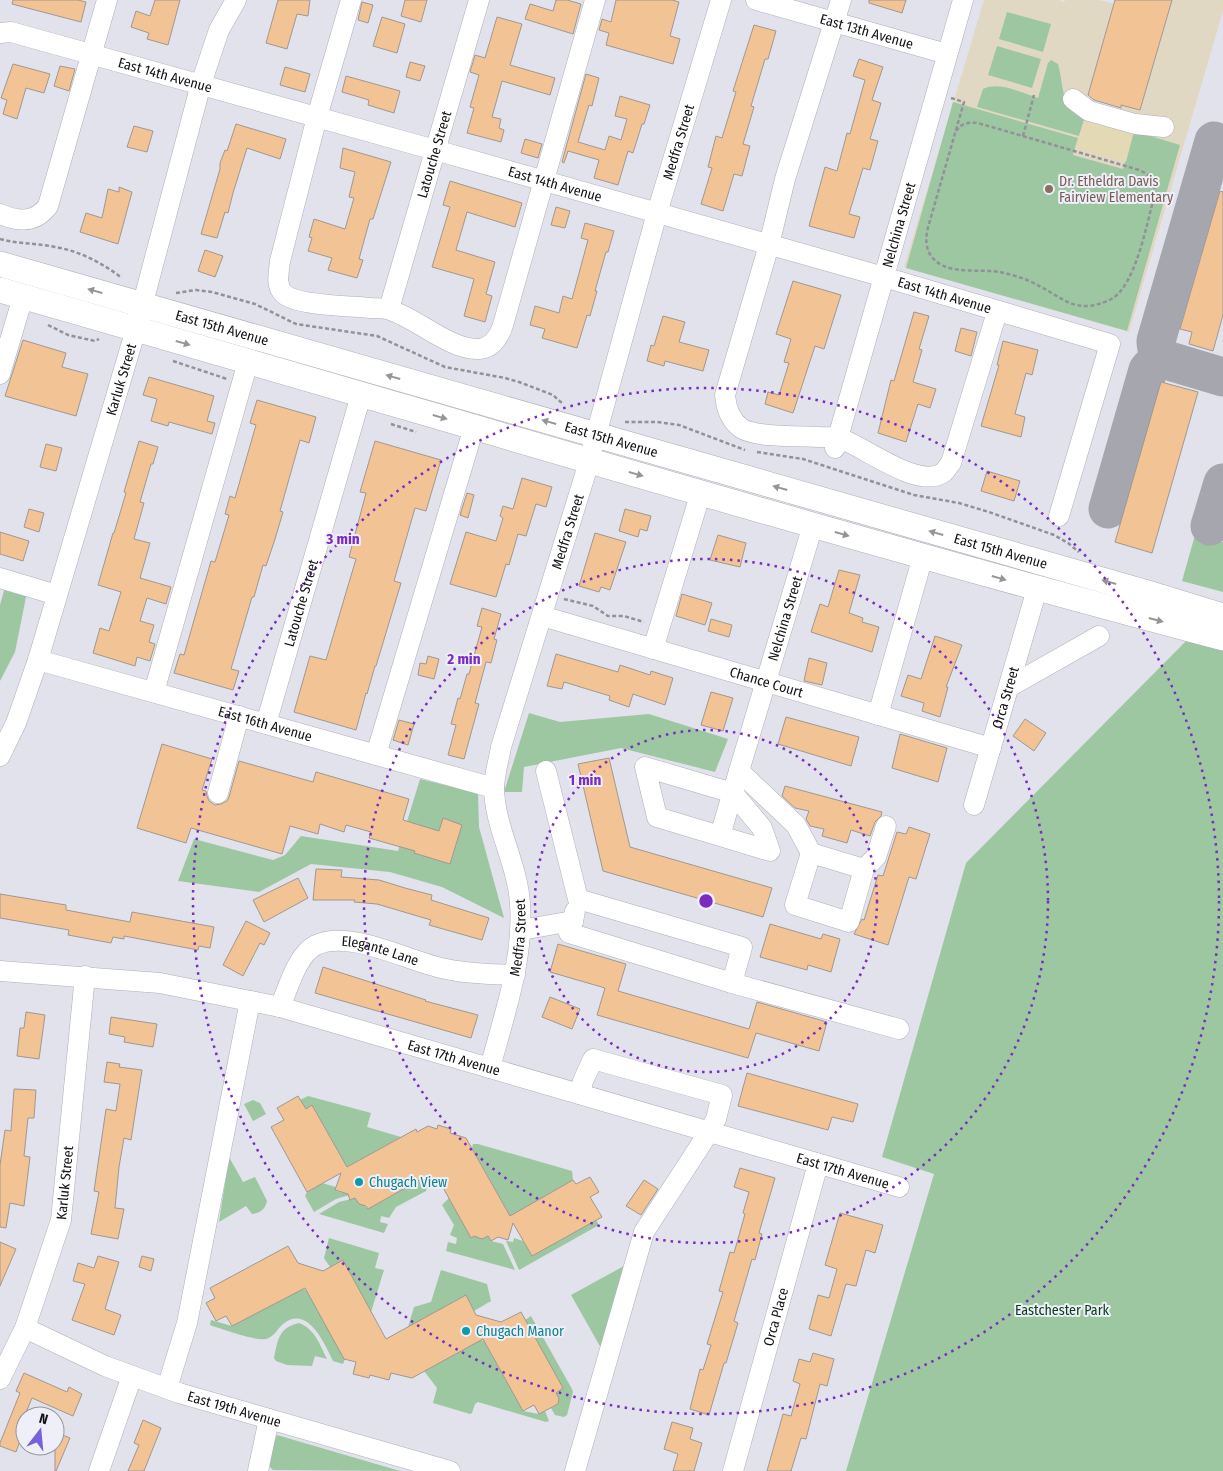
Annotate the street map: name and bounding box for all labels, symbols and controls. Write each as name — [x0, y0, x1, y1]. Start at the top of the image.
street label: East 13th Avenue — [818, 10, 915, 53]
street label: East 14th Avenue — [116, 54, 214, 96]
street label: Medfra Street — [659, 102, 698, 182]
street label: Latouche Street — [413, 108, 455, 200]
street label: East 14th Avenue — [506, 163, 604, 205]
place label: Dr. Etheldra Davis Fairview Elementary — [1059, 173, 1174, 206]
street label: Nelchina Street — [878, 180, 919, 270]
marker: Dr. Etheldra Davis Fairview Elementary — [1043, 183, 1055, 195]
street label: East 14th Avenue — [896, 273, 993, 317]
one-way arrow — [88, 286, 103, 294]
street label: East 15th Avenue — [173, 306, 271, 349]
one-way arrow — [175, 339, 190, 347]
street label: Karluk Street — [102, 341, 140, 418]
one-way arrow — [385, 372, 400, 380]
one-way arrow — [432, 414, 447, 422]
one-way arrow — [541, 417, 556, 425]
street label: East 15th Avenue — [563, 418, 660, 461]
one-way arrow — [628, 470, 643, 478]
one-way arrow — [772, 484, 788, 492]
street label: Medfra Street — [548, 491, 587, 571]
one-way arrow — [929, 528, 944, 536]
street label: East 15th Avenue — [952, 529, 1049, 572]
text: 3 min — [325, 530, 360, 548]
one-way arrow — [835, 530, 850, 538]
street label: Latouche Street — [280, 557, 322, 649]
street label: Nelchina Street — [764, 573, 806, 663]
one-way arrow — [991, 574, 1006, 582]
one-way arrow — [1102, 578, 1117, 586]
one-way arrow — [1148, 616, 1163, 624]
text: 2 min — [446, 650, 481, 668]
street label: Chance Court — [728, 663, 806, 701]
street label: Orca Street — [988, 664, 1023, 730]
street label: East 16th Avenue — [216, 703, 314, 745]
text: 1 min — [569, 771, 601, 789]
centre of rings — [697, 892, 715, 910]
street label: Medfra Street — [506, 898, 529, 978]
street label: Elegante Lane — [341, 932, 421, 969]
street label: East 17th Avenue — [406, 1036, 502, 1079]
street label: Karluk Street — [53, 1145, 77, 1221]
street label: East 17th Avenue — [795, 1149, 891, 1192]
place label: Chugach View — [369, 1174, 447, 1191]
marker: Chugach View — [353, 1176, 365, 1188]
street label: Orca Place — [760, 1286, 792, 1348]
park label: Eastchester Park — [1015, 1302, 1110, 1319]
place label: Chugach Manor — [476, 1323, 564, 1340]
marker: Chugach Manor — [460, 1325, 472, 1337]
street label: East 19th Avenue — [186, 1387, 283, 1431]
north arrow — [15, 1406, 65, 1456]
text: N — [37, 1410, 50, 1428]

